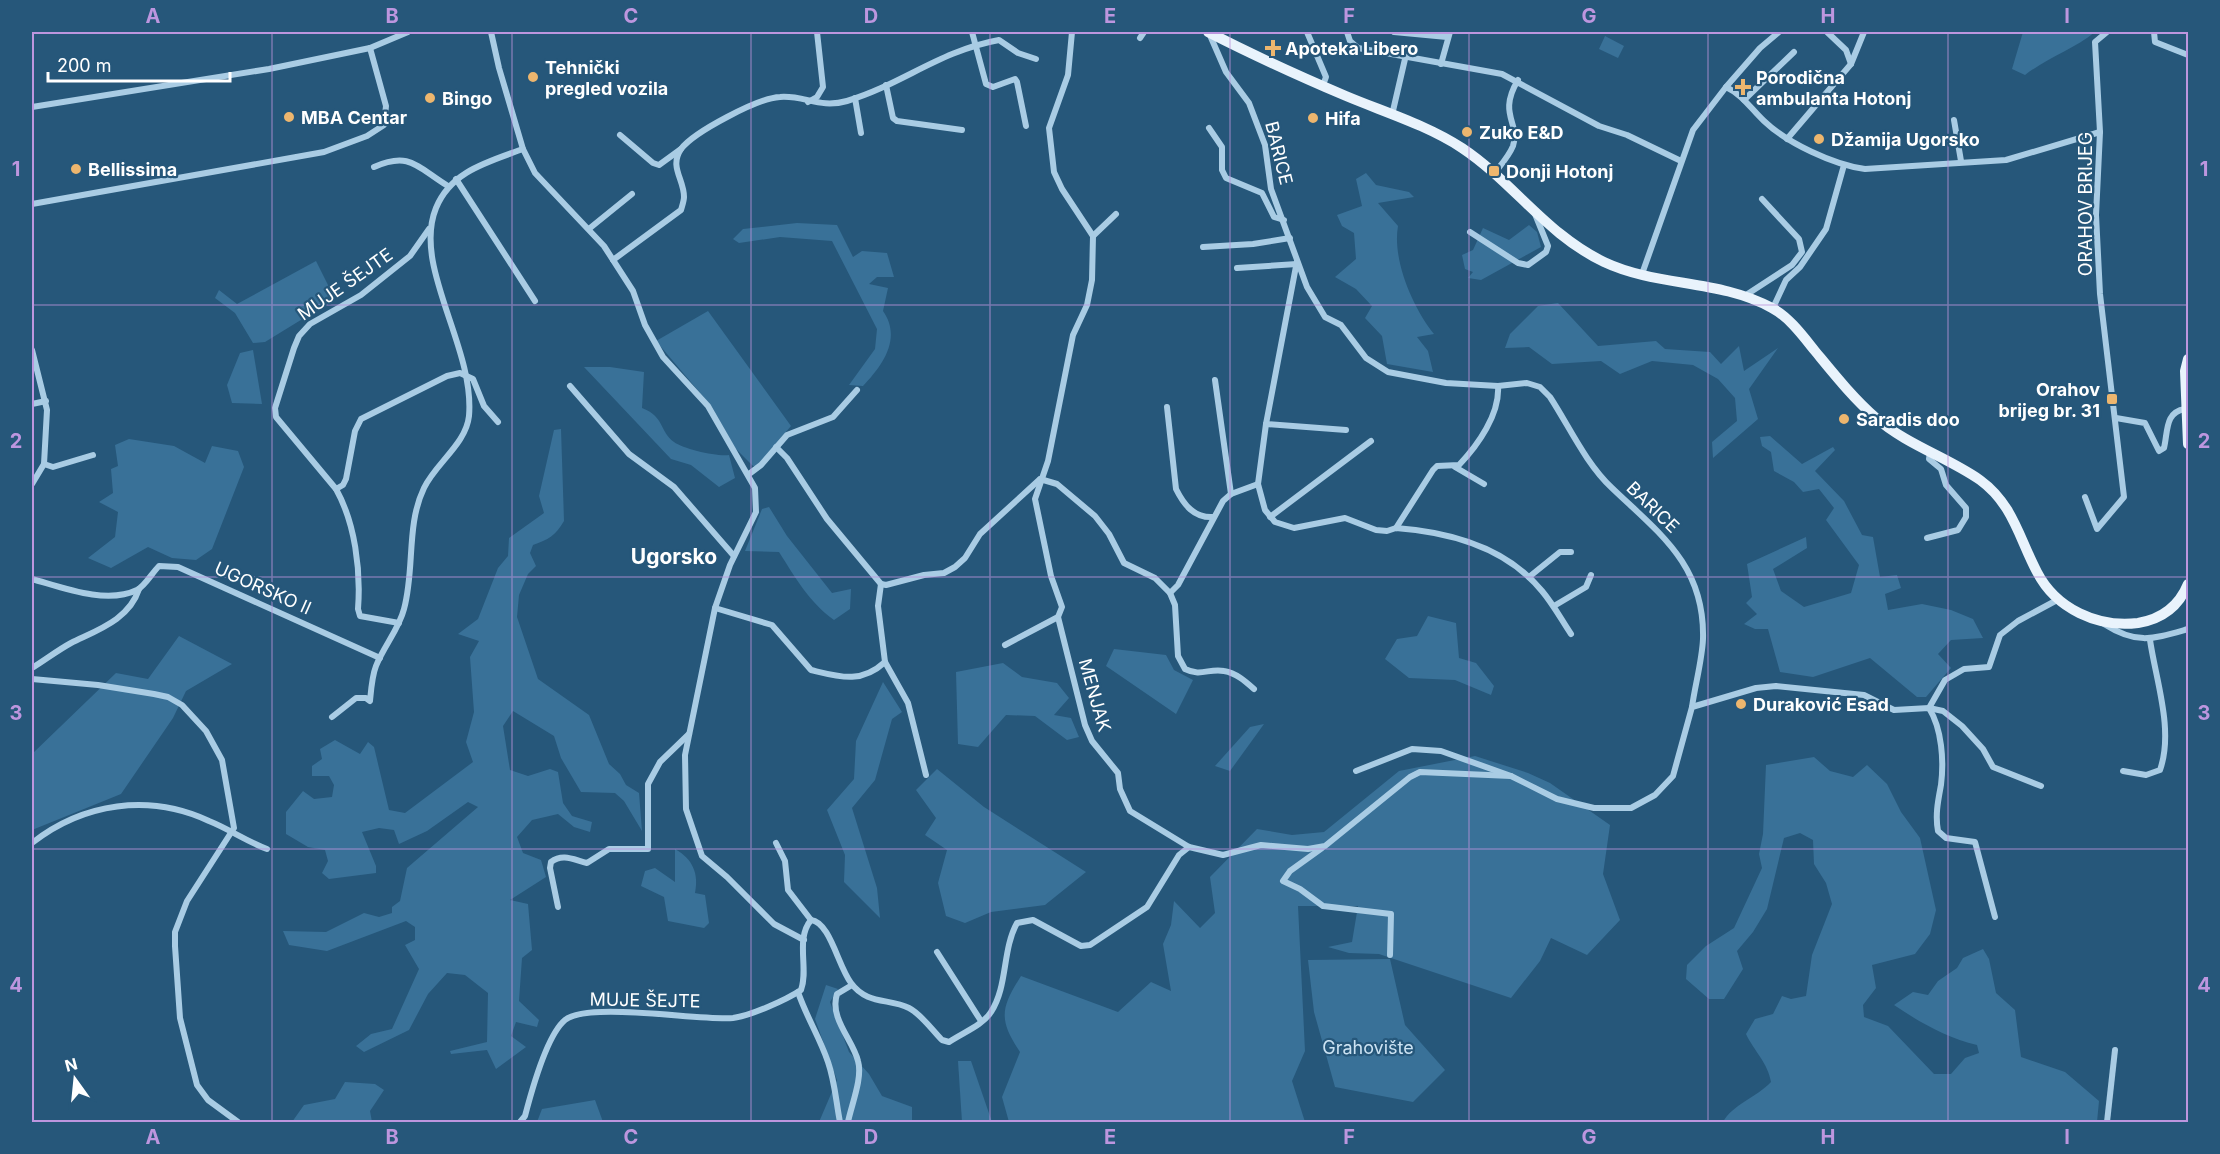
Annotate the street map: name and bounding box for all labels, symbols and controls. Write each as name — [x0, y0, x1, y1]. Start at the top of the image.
text: A — [146, 4, 161, 28]
text: B — [385, 4, 399, 28]
text: C — [624, 4, 638, 28]
text: D — [864, 4, 878, 28]
text: E — [1104, 4, 1116, 28]
text: F — [1343, 4, 1355, 28]
text: G — [1581, 4, 1597, 28]
text: H — [1821, 4, 1835, 28]
text: I — [2064, 4, 2070, 28]
place label: Apoteka Libero — [1285, 38, 1418, 59]
marker: Apoteka Libero — [1266, 41, 1280, 55]
scale bar — [48, 45, 230, 83]
text: 200 m — [57, 55, 112, 76]
place label: Tehnički pregled vozila — [545, 57, 668, 99]
place label: Porodična ambulanta Hotonj — [1756, 67, 1911, 109]
marker: Tehnički pregled vozila — [526, 70, 540, 84]
marker: Porodična ambulanta Hotonj — [1734, 78, 1752, 96]
place label: Bingo — [442, 88, 492, 109]
marker: Bingo — [423, 91, 437, 105]
place label: MBA Centar — [301, 107, 407, 128]
place label: Hifa — [1325, 108, 1361, 129]
marker: MBA Centar — [282, 110, 296, 124]
marker: Hifa — [1306, 111, 1320, 125]
street label: BARICE — [1261, 119, 1297, 187]
place label: Zuko E&D — [1479, 122, 1564, 143]
marker: Zuko E&D — [1460, 125, 1474, 139]
place label: Džamija Ugorsko — [1831, 129, 1980, 150]
marker: Džamija Ugorsko — [1812, 132, 1826, 146]
street label: ORAHOV BRIJEG — [2075, 132, 2096, 276]
text: 1 — [12, 157, 20, 181]
text: 1 — [2200, 157, 2208, 181]
place label: Bellissima — [88, 159, 177, 180]
place label: Donji Hotonj — [1506, 161, 1613, 182]
marker: Bellissima — [69, 162, 83, 176]
marker: Donji Hotonj — [1487, 164, 1501, 178]
street label: MUJE ŠEJTE — [293, 243, 396, 324]
place label: Orahov brijeg br. 31 — [1998, 379, 2100, 421]
marker: Orahov brijeg br. 31 — [2105, 392, 2119, 406]
place label: Saradis doo — [1856, 409, 1960, 430]
marker: Saradis doo — [1837, 412, 1851, 426]
text: 2 — [10, 429, 22, 453]
text: 2 — [2198, 429, 2210, 453]
street label: BARICE — [1622, 477, 1684, 537]
district label: Ugorsko — [631, 544, 717, 569]
street label: UGORSKO II — [211, 557, 315, 619]
street label: MENJAK — [1075, 656, 1115, 734]
place label: Duraković Esad — [1753, 694, 1889, 715]
marker: Duraković Esad — [1734, 697, 1748, 711]
text: 3 — [10, 701, 22, 725]
text: 3 — [2198, 701, 2210, 725]
text: 4 — [9, 973, 23, 997]
text: 4 — [2197, 973, 2211, 997]
street label: MUJE ŠEJTE — [589, 988, 701, 1011]
park label: Grahovište — [1322, 1037, 1414, 1058]
north arrow — [45, 1049, 105, 1109]
text: N — [63, 1053, 80, 1076]
text: A — [146, 1125, 161, 1149]
text: B — [385, 1125, 399, 1149]
text: C — [624, 1125, 638, 1149]
text: D — [864, 1125, 878, 1149]
text: E — [1104, 1125, 1116, 1149]
text: F — [1343, 1125, 1355, 1149]
text: G — [1581, 1125, 1597, 1149]
text: H — [1821, 1125, 1835, 1149]
text: I — [2064, 1125, 2070, 1149]

